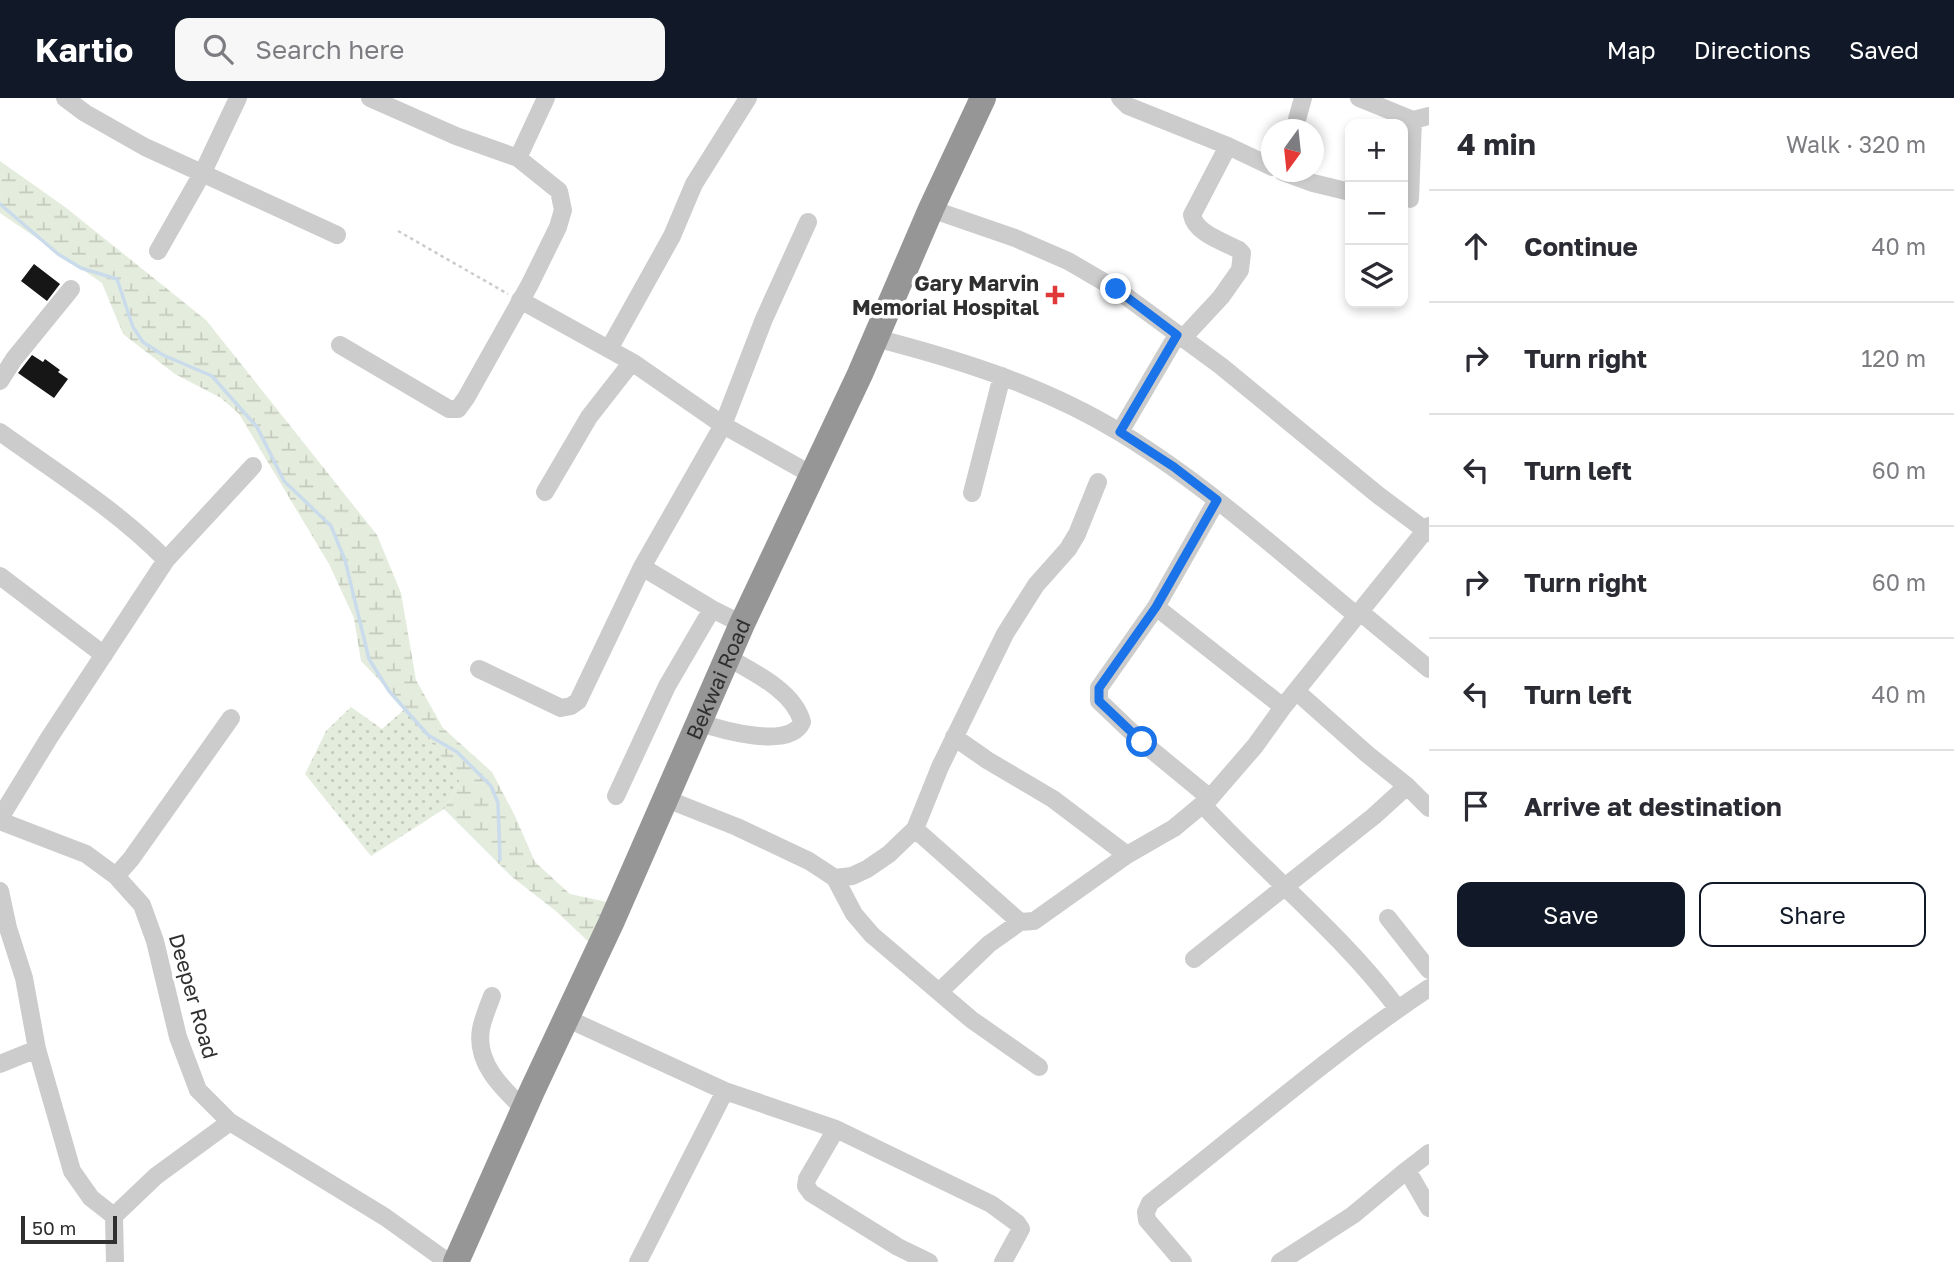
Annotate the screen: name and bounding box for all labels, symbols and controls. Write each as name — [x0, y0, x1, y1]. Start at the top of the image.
search box — [175, 18, 665, 81]
text: Kartio — [35, 30, 133, 69]
icon: search — [199, 30, 237, 68]
text: Search here — [255, 34, 404, 65]
text: Map — [1607, 35, 1656, 64]
text: Directions — [1694, 35, 1811, 64]
text: Saved — [1849, 35, 1919, 64]
north arrow — [1261, 119, 1324, 182]
map controls — [1345, 119, 1408, 308]
button: + — [1345, 119, 1408, 182]
text: 4 min — [1457, 126, 1536, 162]
text: Walk · 320 m — [1786, 130, 1926, 158]
button: − — [1345, 182, 1408, 245]
icon: ahead — [1457, 227, 1495, 265]
text: Continue — [1524, 231, 1638, 262]
text: 40 m — [1872, 232, 1926, 260]
button: layers — [1345, 245, 1408, 308]
place label: Gary Marvin Memorial Hospital — [852, 270, 1039, 320]
route end — [1100, 273, 1131, 304]
marker: Gary Marvin Memorial Hospital — [1045, 285, 1065, 305]
icon: right — [1457, 339, 1495, 377]
text: Turn right — [1524, 343, 1647, 374]
text: 120 m — [1861, 344, 1926, 372]
icon: left — [1457, 451, 1495, 489]
text: Turn left — [1524, 455, 1632, 486]
text: 60 m — [1872, 456, 1926, 484]
icon: right — [1457, 563, 1495, 601]
text: Turn right — [1524, 567, 1647, 598]
text: 60 m — [1872, 568, 1926, 596]
street label: Bekwai Road — [680, 615, 756, 744]
icon: left — [1457, 675, 1495, 713]
text: Turn left — [1524, 679, 1632, 710]
text: 40 m — [1872, 680, 1926, 708]
route start — [1126, 726, 1157, 757]
icon: arrive — [1457, 787, 1495, 825]
text: Arrive at destination — [1524, 791, 1782, 822]
button: Save — [1457, 882, 1685, 947]
button: Share — [1699, 882, 1926, 947]
street label: Deeper Road — [164, 930, 224, 1062]
scale bar — [21, 1213, 117, 1245]
text: 50 m — [32, 1216, 76, 1239]

